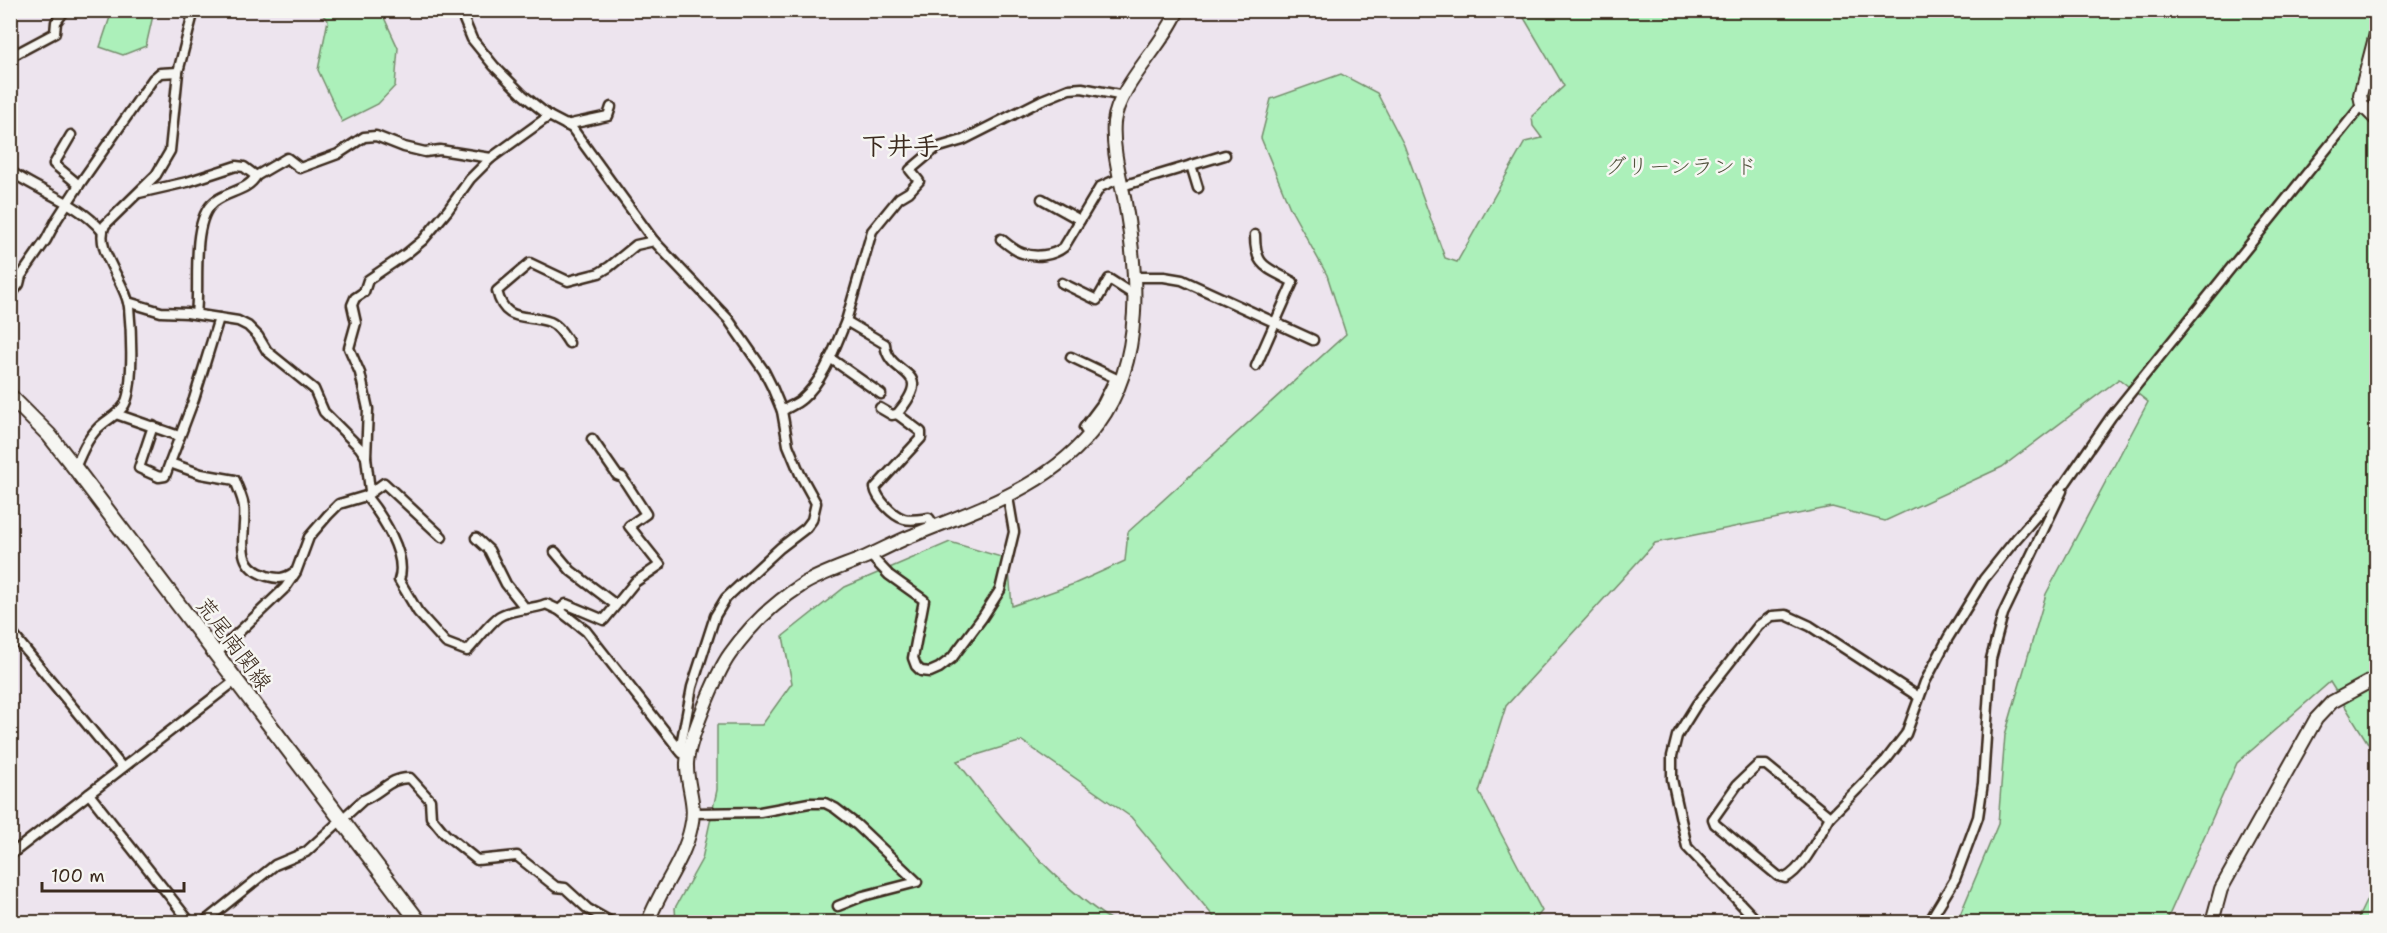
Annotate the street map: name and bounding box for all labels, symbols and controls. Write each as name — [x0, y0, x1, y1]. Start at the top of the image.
district label: 下井手 — [861, 128, 939, 163]
park label: グリーンランド — [1605, 152, 1757, 181]
street label: 荒尾南関線 — [189, 591, 279, 697]
scale bar — [42, 855, 184, 893]
text: 100 m — [51, 864, 105, 888]

